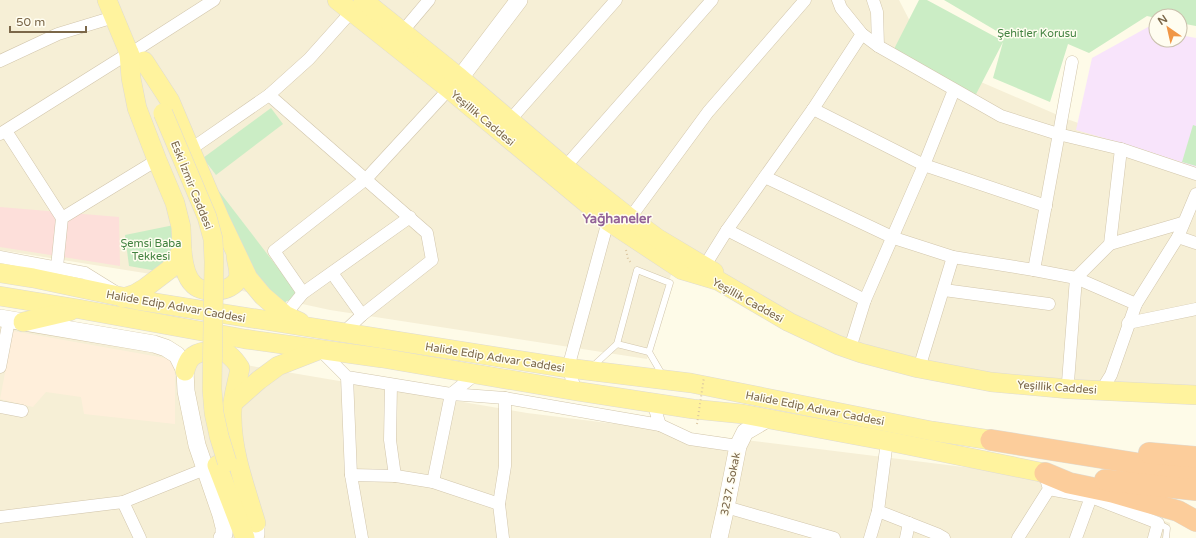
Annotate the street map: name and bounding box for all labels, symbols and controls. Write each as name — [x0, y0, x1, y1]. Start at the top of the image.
scale bar — [10, 8, 86, 34]
north arrow — [1148, 8, 1188, 48]
text: N — [1155, 12, 1170, 28]
text: 50 m — [16, 15, 45, 29]
park label: Şehitler Korusu — [997, 27, 1077, 40]
street label: Yeşillik Caddesi — [448, 88, 517, 149]
street label: Eski İzmir Caddesi — [168, 139, 215, 231]
district label: Yağhaneler — [583, 211, 652, 227]
park label: Şemsi Baba Tekkesi — [121, 237, 181, 263]
street label: Yeşillik Caddesi — [710, 275, 786, 325]
street label: Halide Edip Adıvar Caddesi — [105, 288, 247, 325]
street label: Halide Edip Adıvar Caddesi — [424, 340, 566, 375]
street label: Yeşillik Caddesi — [1017, 378, 1097, 397]
street label: Halide Edip Adıvar Caddesi — [744, 389, 885, 428]
street label: 3237. Sokak — [718, 451, 743, 517]

